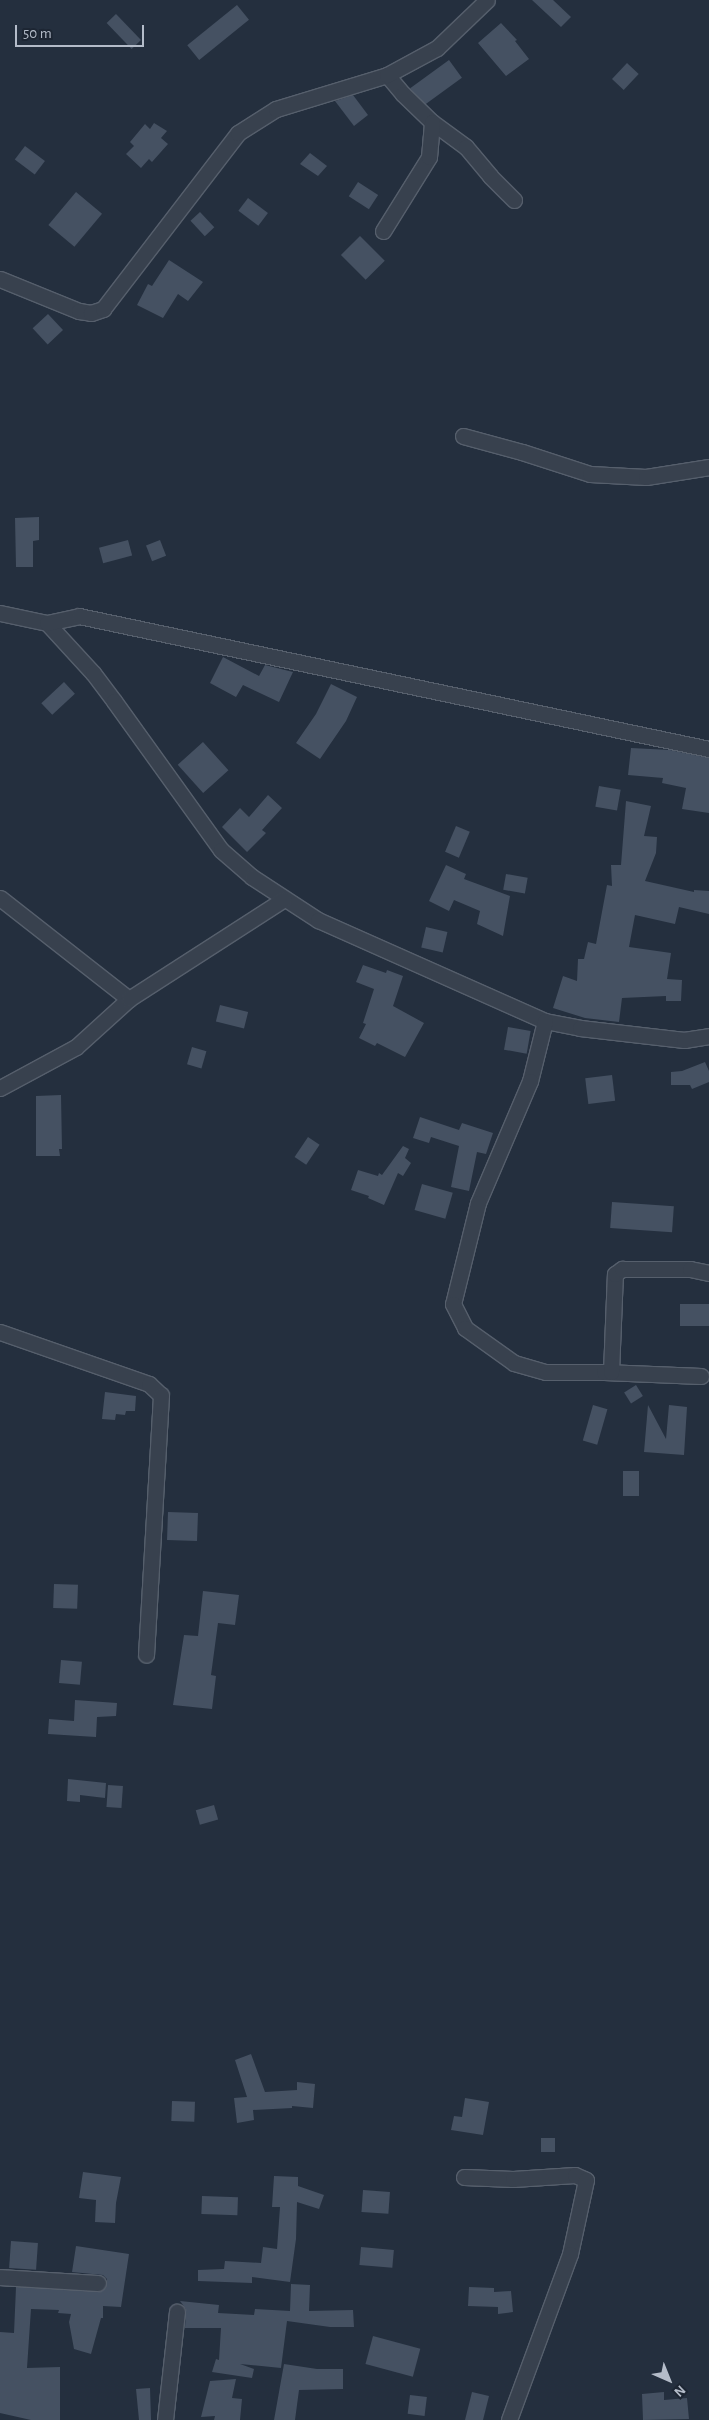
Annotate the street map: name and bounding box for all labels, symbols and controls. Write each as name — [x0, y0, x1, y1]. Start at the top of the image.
scale bar — [18, 15, 146, 47]
text: 50 m — [23, 26, 52, 41]
north arrow — [644, 2355, 694, 2405]
text: N — [671, 2382, 688, 2399]

